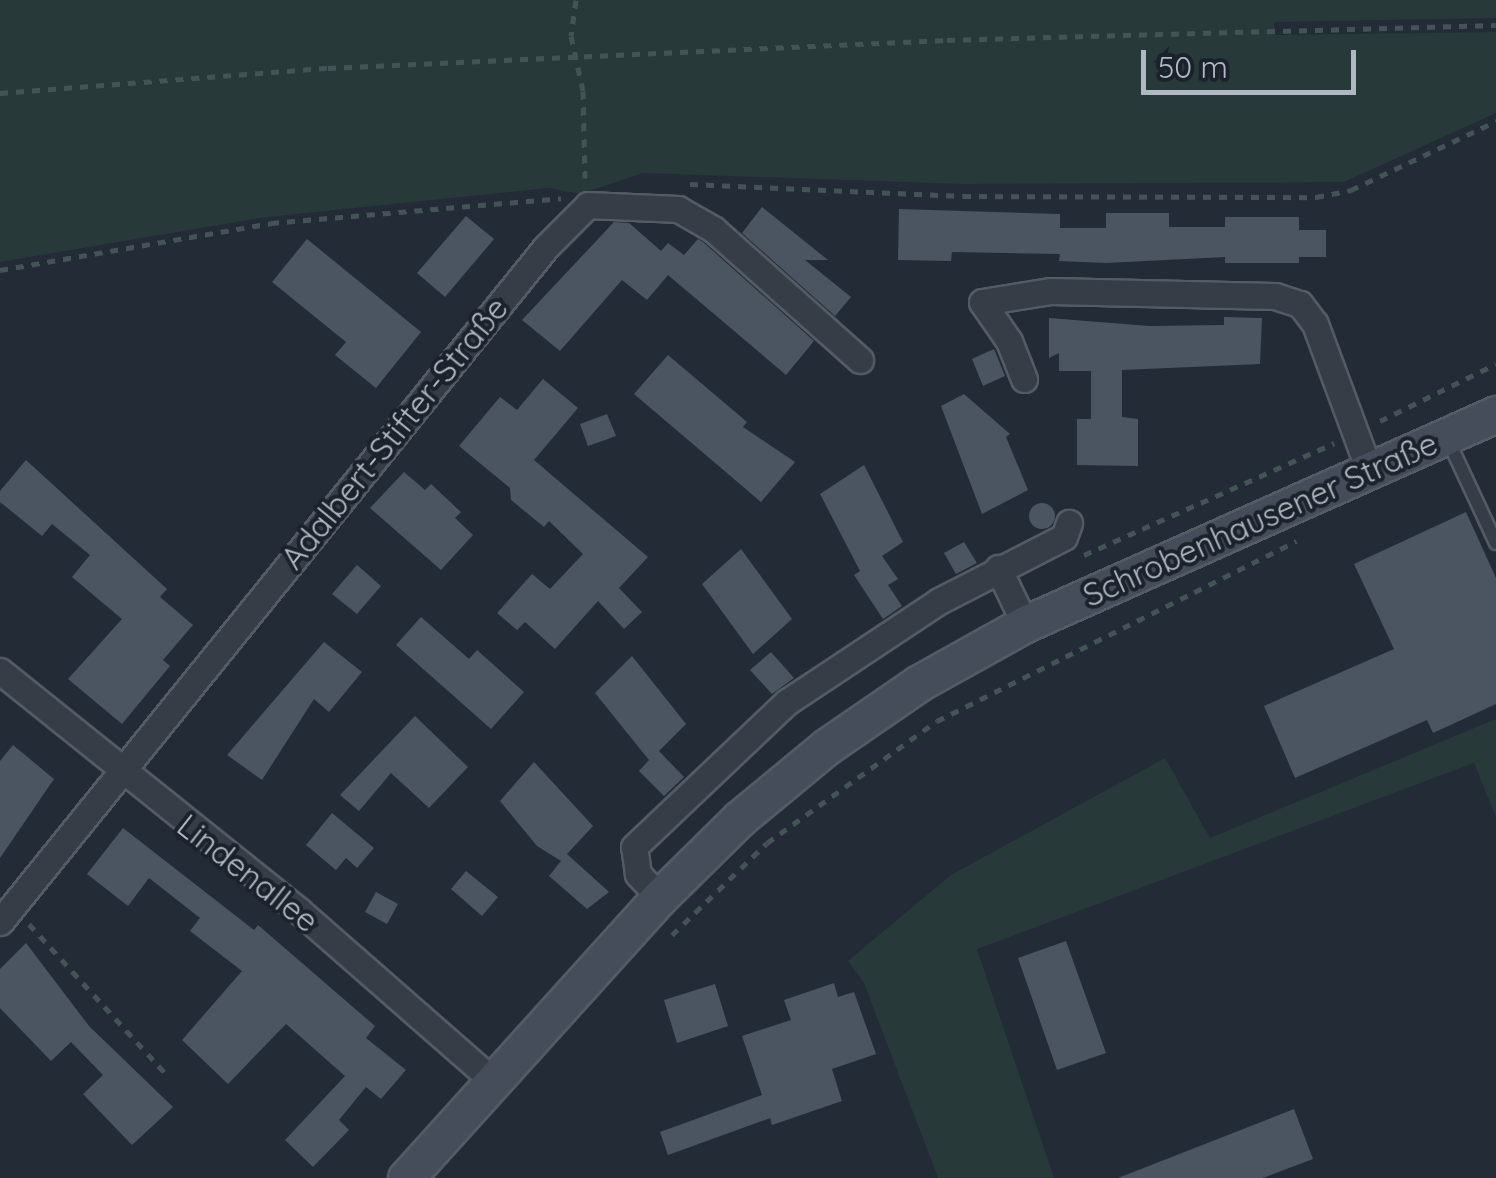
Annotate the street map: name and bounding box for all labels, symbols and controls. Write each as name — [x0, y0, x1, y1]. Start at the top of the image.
scale bar — [1146, 30, 1361, 92]
text: 50 m — [1158, 48, 1228, 86]
street label: Adalbert-Stifter-Straße — [273, 289, 515, 577]
street label: Schrobenhausener Straße — [1077, 423, 1443, 615]
street label: Lindenallee — [170, 806, 326, 940]

